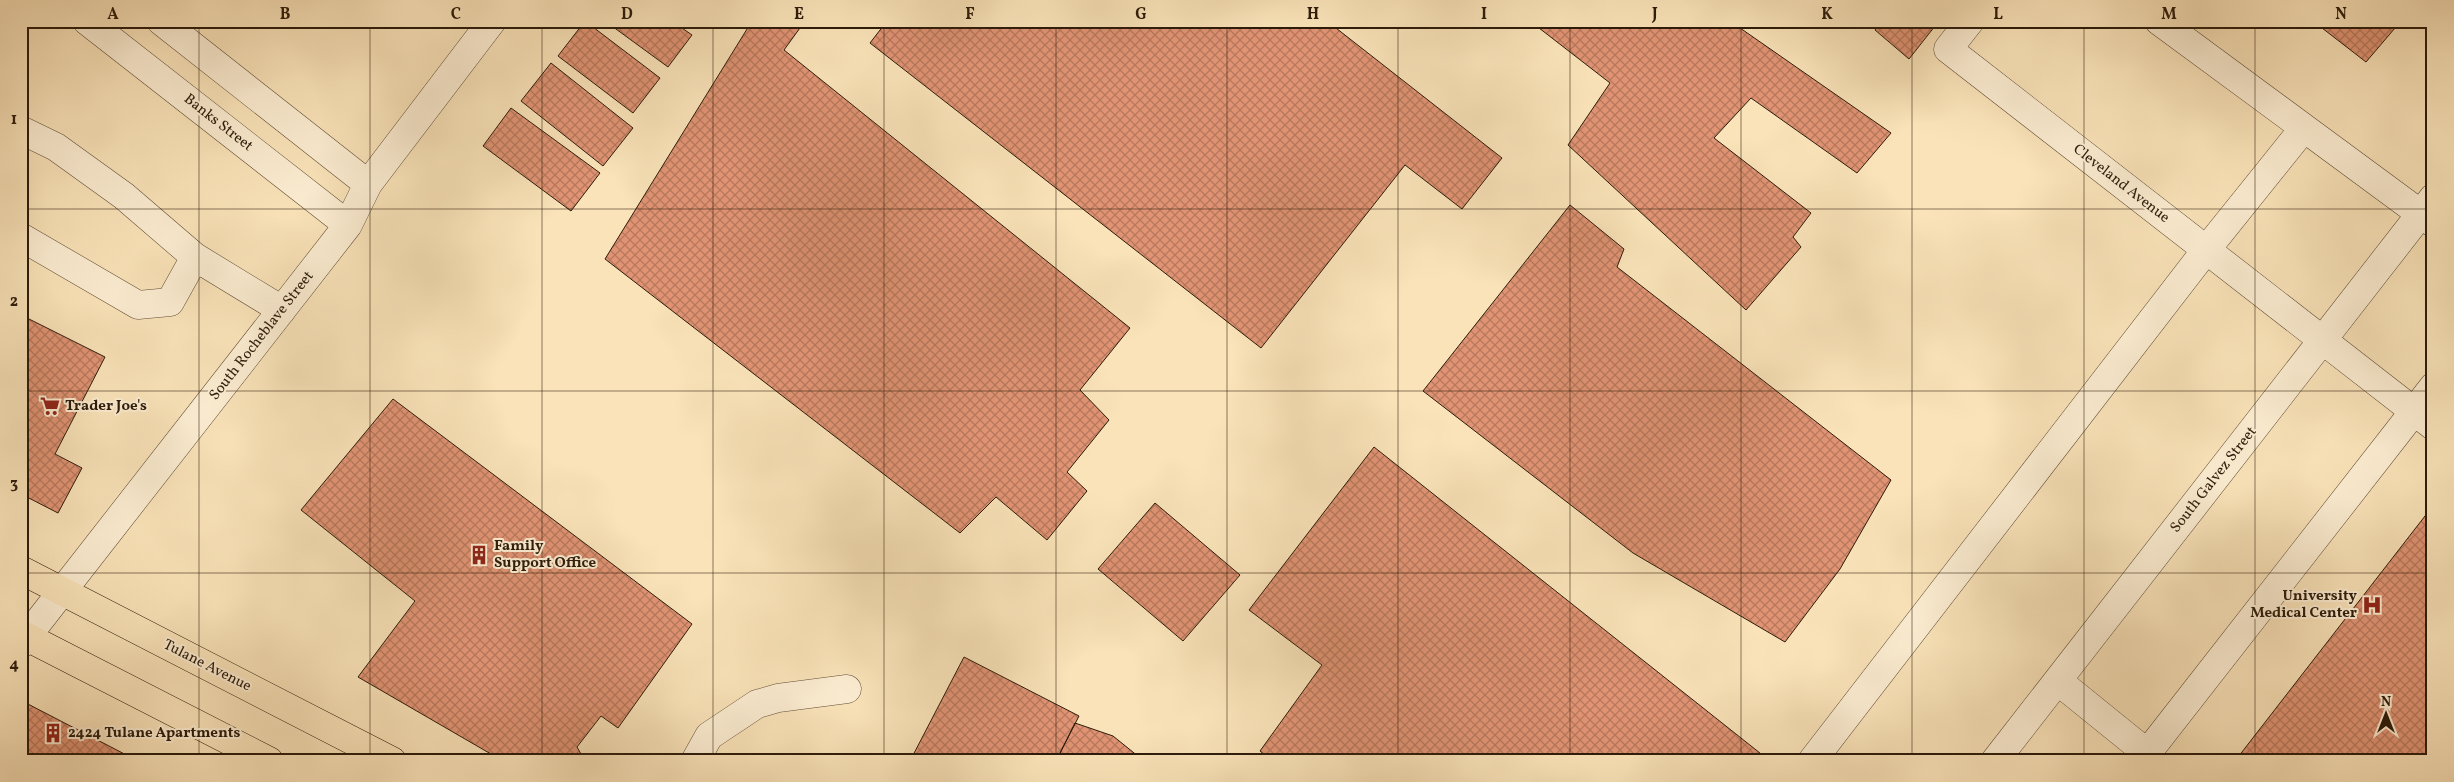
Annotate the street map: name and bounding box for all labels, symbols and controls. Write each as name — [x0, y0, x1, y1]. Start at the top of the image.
text: A — [107, 4, 119, 26]
text: B — [280, 4, 291, 26]
text: C — [451, 4, 461, 26]
text: D — [621, 4, 633, 26]
text: E — [794, 4, 804, 26]
text: F — [965, 4, 975, 26]
text: G — [1135, 4, 1147, 26]
text: H — [1307, 4, 1319, 26]
text: I — [1481, 4, 1487, 26]
text: J — [1651, 4, 1658, 26]
text: K — [1821, 4, 1833, 26]
text: L — [1993, 4, 2003, 26]
text: M — [2161, 4, 2177, 26]
text: N — [2335, 4, 2347, 26]
street label: Banks Street — [179, 89, 257, 157]
text: 1 — [11, 109, 17, 131]
street label: Cleveland Avenue — [2068, 140, 2174, 228]
street label: South Rocheblave Street — [205, 267, 319, 405]
text: 2 — [10, 291, 18, 313]
supermarket icon: Trader Joe's — [39, 395, 61, 417]
place label: Trader Joe's — [65, 396, 147, 417]
street label: South Galvez Street — [2166, 422, 2262, 538]
text: 3 — [10, 473, 18, 495]
place label: Family Support Office — [494, 536, 597, 574]
building icon: Family Support Office — [468, 544, 490, 566]
place label: University Medical Center — [2250, 586, 2358, 624]
hospital icon: University Medical Center — [2361, 594, 2383, 616]
street label: Tulane Avenue — [159, 635, 255, 697]
text: 4 — [9, 654, 19, 676]
north arrow — [2362, 690, 2412, 740]
text: N — [2381, 693, 2391, 712]
building icon: 2424 Tulane Apartments — [42, 722, 64, 744]
place label: 2424 Tulane Apartments — [68, 723, 240, 744]

